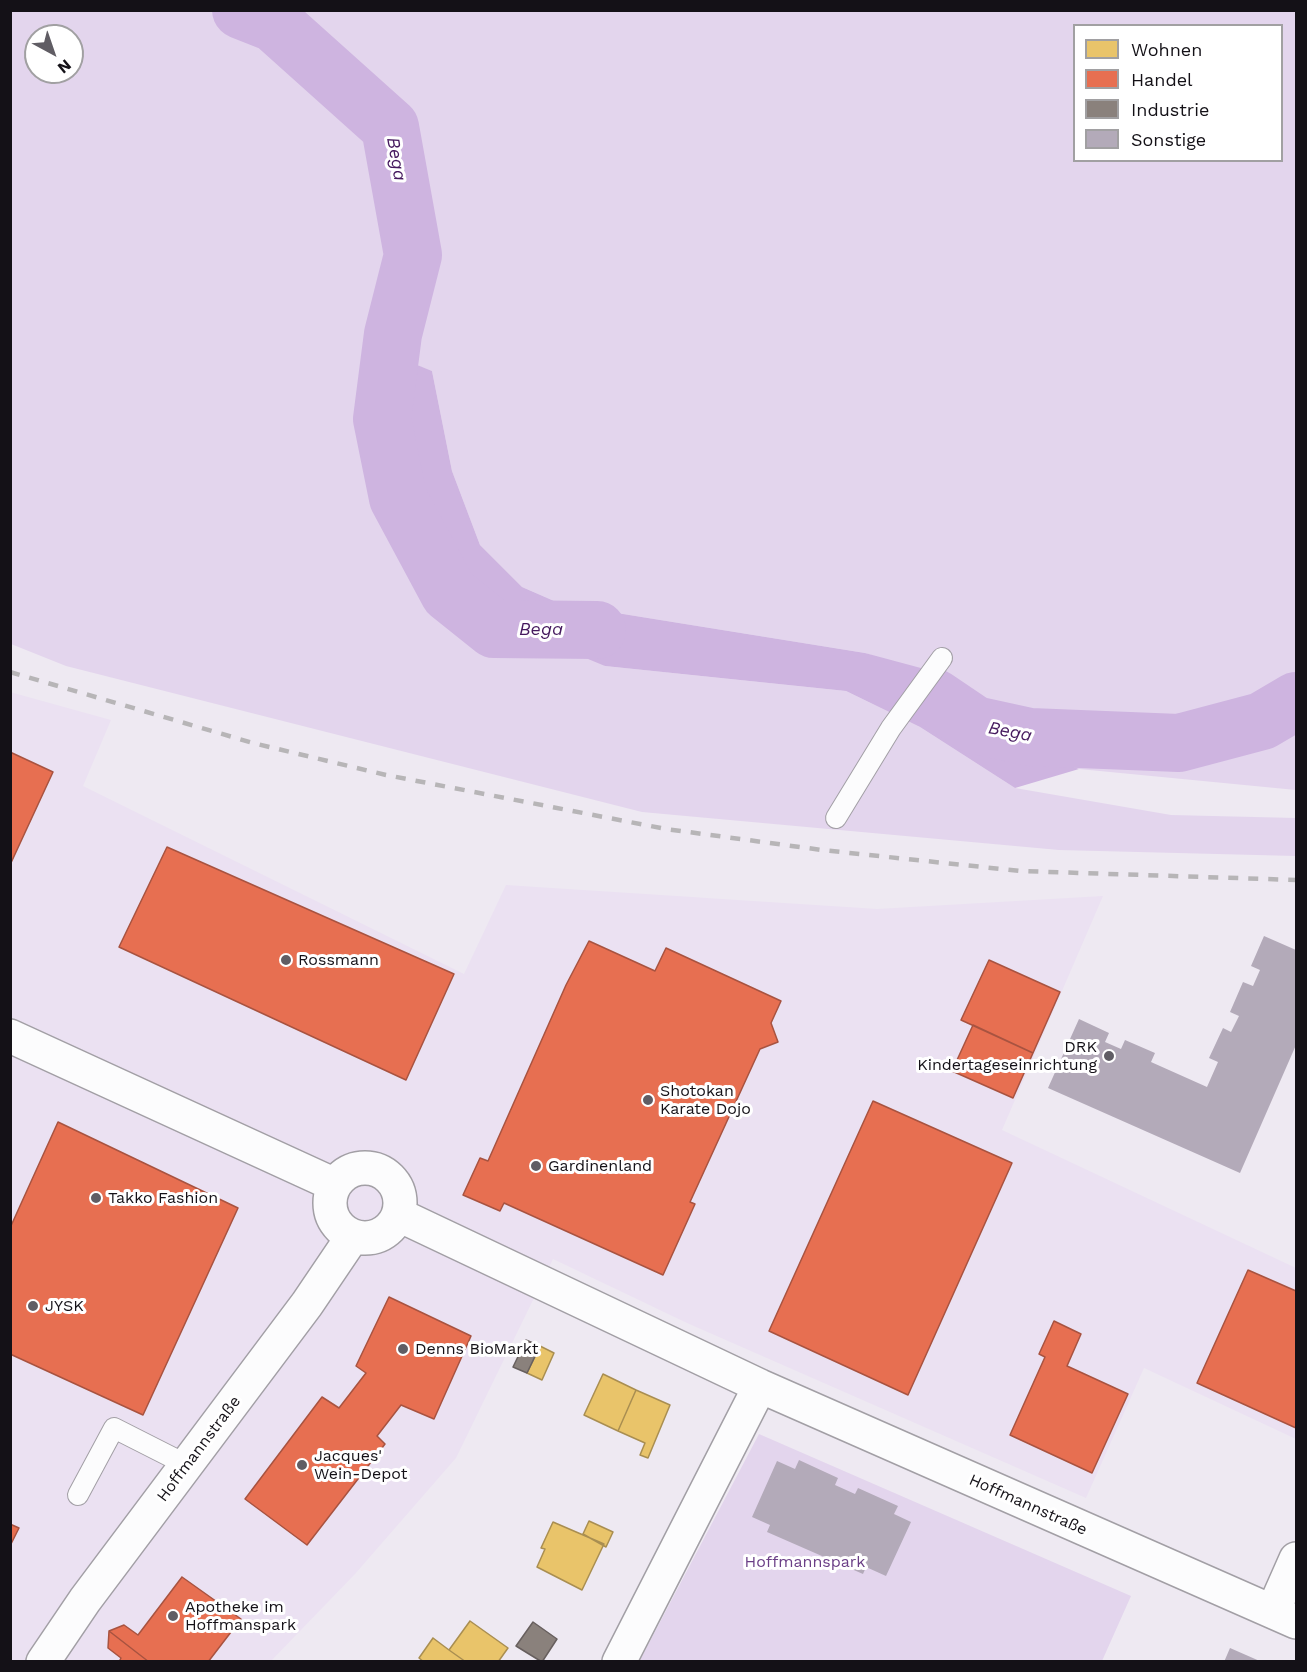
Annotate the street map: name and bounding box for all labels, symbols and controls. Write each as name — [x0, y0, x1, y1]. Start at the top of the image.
north arrow — [24, 24, 84, 84]
legend — [1073, 24, 1283, 162]
text: Wohnen — [1131, 39, 1202, 60]
text: N — [54, 56, 75, 78]
text: Handel — [1131, 69, 1193, 90]
text: Industrie — [1131, 99, 1209, 120]
text: Sonstige — [1131, 129, 1206, 150]
water label: Bega — [382, 135, 410, 183]
water label: Bega — [519, 619, 563, 641]
water label: Bega — [986, 717, 1034, 747]
place label: Rossmann — [298, 950, 379, 970]
marker: Rossmann — [279, 953, 293, 967]
place label: DRK Kindertageseinrichtung — [917, 1037, 1097, 1075]
marker: DRK Kindertageseinrichtung — [1102, 1049, 1116, 1063]
place label: Shotokan Karate Dojo — [660, 1081, 751, 1119]
marker: Shotokan Karate Dojo — [641, 1093, 655, 1107]
place label: Gardinenland — [548, 1156, 652, 1176]
marker: Gardinenland — [529, 1159, 543, 1173]
place label: Takko Fashion — [108, 1188, 218, 1208]
marker: Takko Fashion — [89, 1191, 103, 1205]
place label: JYSK — [45, 1296, 84, 1316]
marker: JYSK — [26, 1299, 40, 1313]
place label: Denns BioMarkt — [415, 1339, 539, 1359]
marker: Denns BioMarkt — [396, 1342, 410, 1356]
street label: Hoffmannstraße — [153, 1392, 245, 1506]
place label: Jacques' Wein-Depot — [314, 1446, 407, 1484]
marker: Jacques' Wein-Depot — [295, 1458, 309, 1472]
street label: Hoffmannstraße — [966, 1470, 1090, 1540]
park label: Hoffmannspark — [745, 1552, 865, 1572]
place label: Apotheke im Hoffmanspark — [185, 1597, 296, 1635]
marker: Apotheke im Hoffmanspark — [166, 1609, 180, 1623]

